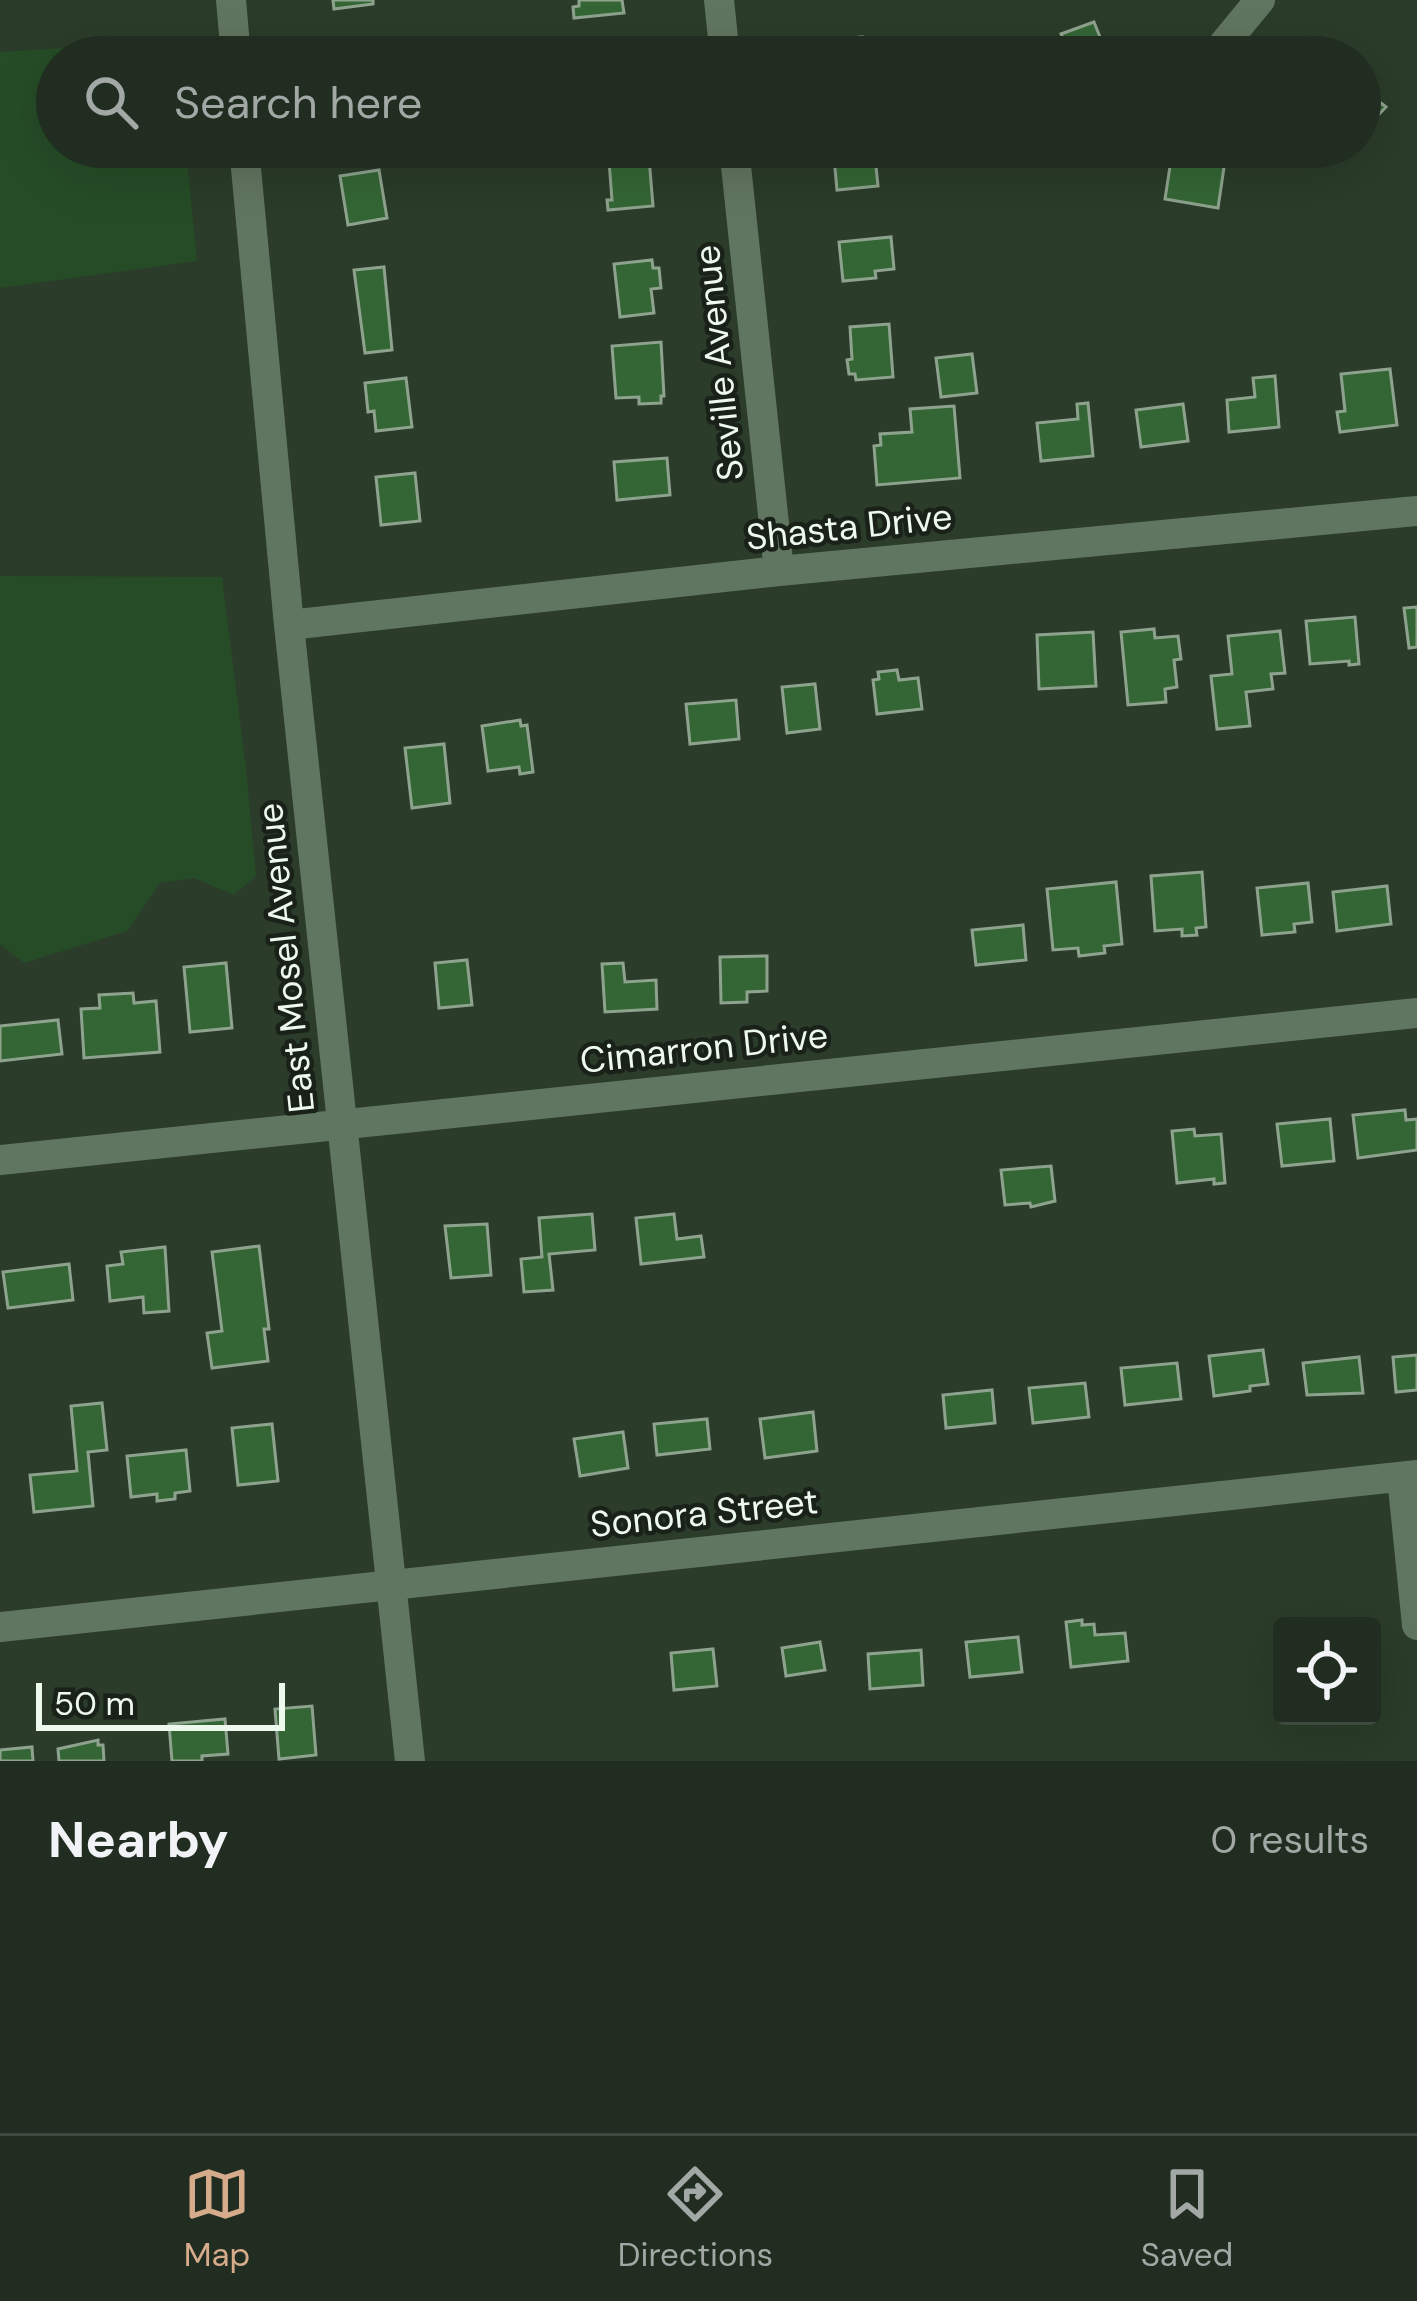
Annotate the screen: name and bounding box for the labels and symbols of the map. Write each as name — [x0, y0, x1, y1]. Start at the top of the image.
street label: Seville Avenue — [683, 243, 754, 483]
street label: Shasta Drive — [744, 492, 954, 561]
street label: East Mosel Avenue — [246, 801, 325, 1115]
street label: Cimarron Drive — [578, 1011, 830, 1084]
street label: Sonora Street — [588, 1477, 820, 1548]
scale bar — [36, 1677, 285, 1730]

